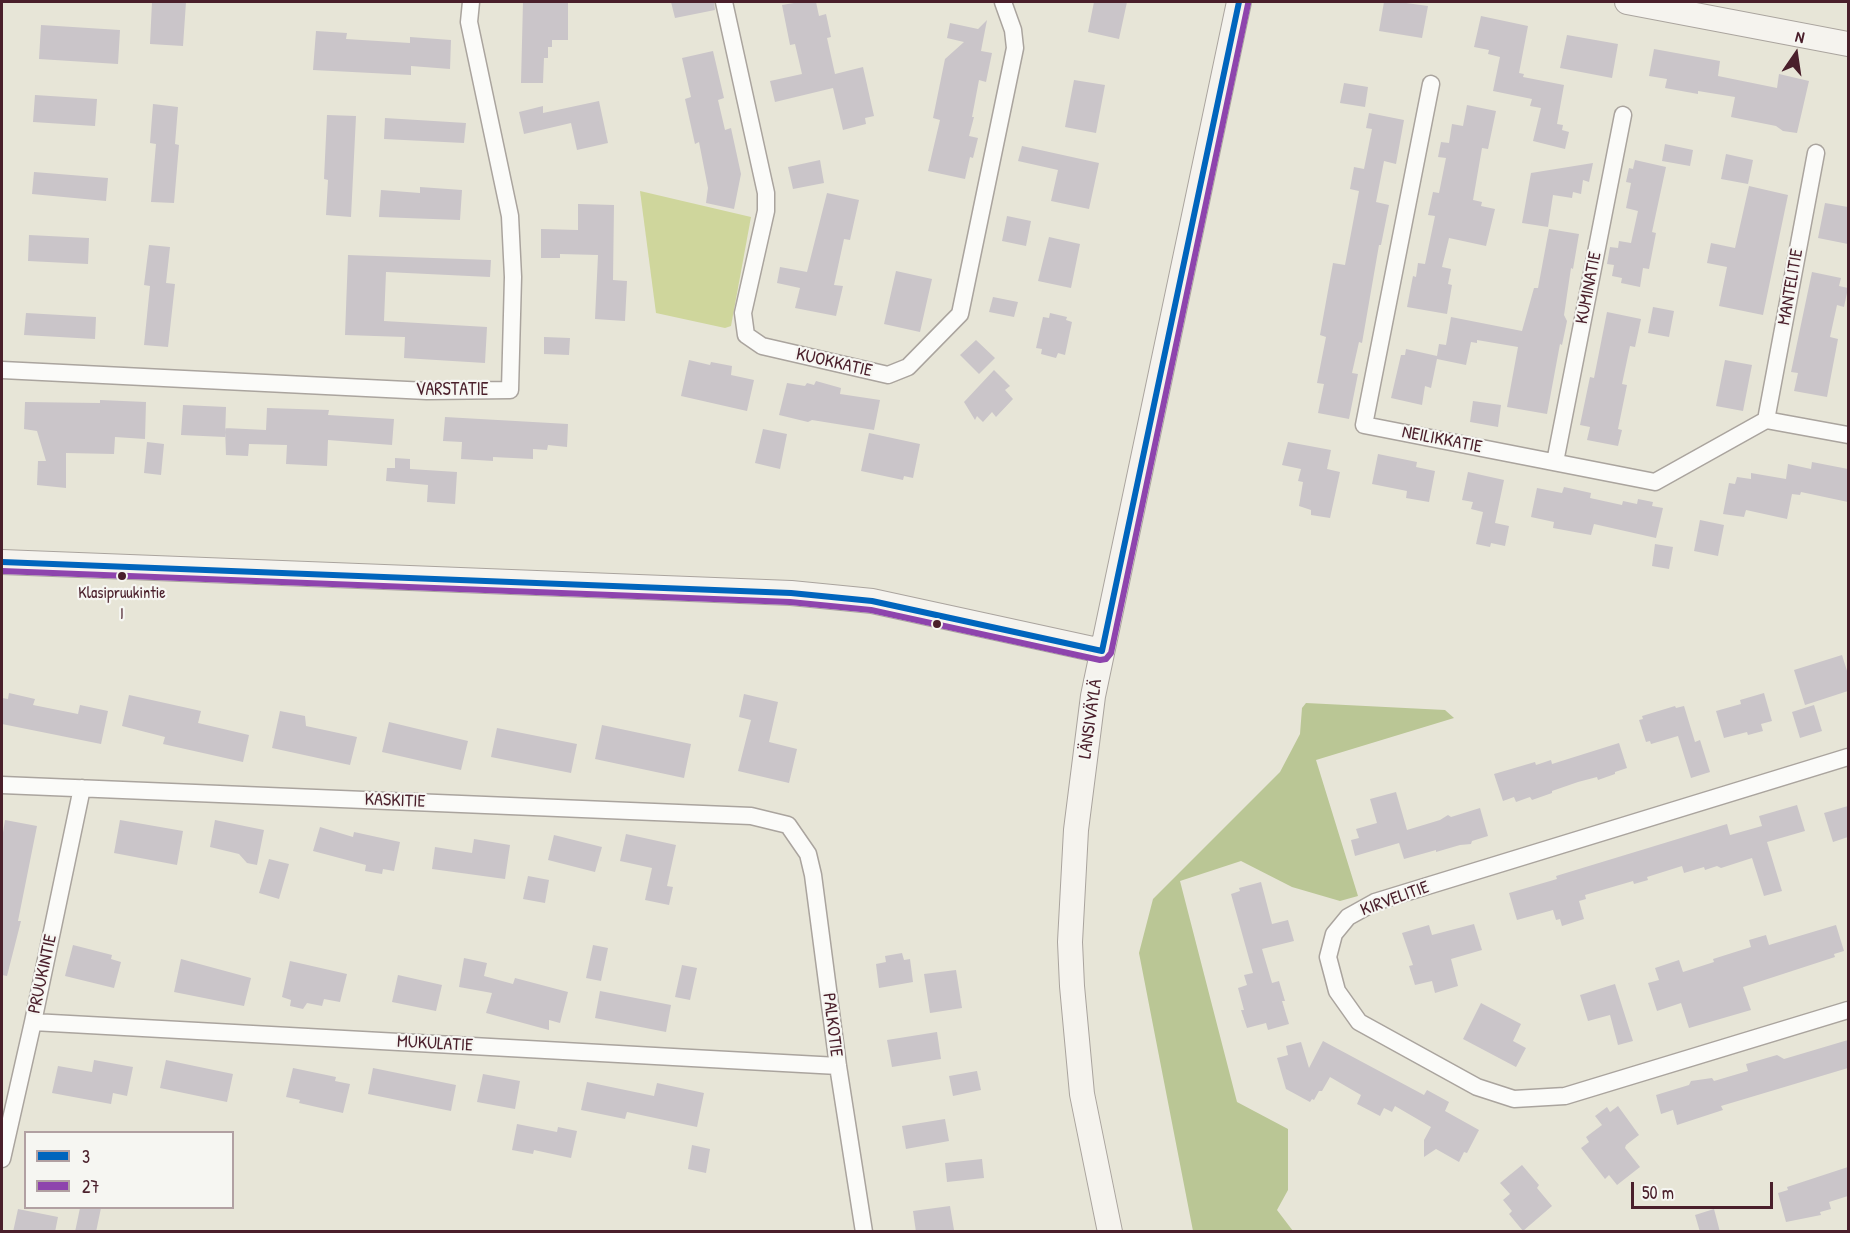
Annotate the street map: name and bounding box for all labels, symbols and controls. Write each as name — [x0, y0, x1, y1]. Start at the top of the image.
north arrow — [1766, 24, 1826, 84]
text: N — [1793, 25, 1807, 48]
street label: MANTELITIE — [1774, 247, 1808, 327]
street label: KUMINATIE — [1571, 250, 1607, 326]
street label: KUOKKATIE — [794, 344, 874, 382]
street label: VARSTATIE — [415, 379, 489, 401]
street label: NEILIKKATIE — [1400, 422, 1484, 458]
marker: Klasipruukintie I — [116, 570, 128, 582]
place label: Klasipruukintie I — [78, 584, 166, 622]
unlabelled marker — [931, 618, 943, 630]
street label: LÄNSIVÄYLÄ — [1075, 678, 1107, 760]
street label: KASKITIE — [364, 789, 426, 813]
street label: KIRVELITIE — [1358, 877, 1432, 921]
street label: PRUUKINTIE — [24, 932, 62, 1016]
street label: PALKOTIE — [817, 992, 847, 1058]
street label: MUKULATIE — [396, 1031, 474, 1057]
legend — [24, 1131, 234, 1209]
text: 3 — [82, 1144, 90, 1169]
scale bar — [1634, 1170, 1776, 1208]
text: 27 — [82, 1174, 99, 1199]
text: 50 m — [1642, 1180, 1674, 1205]

